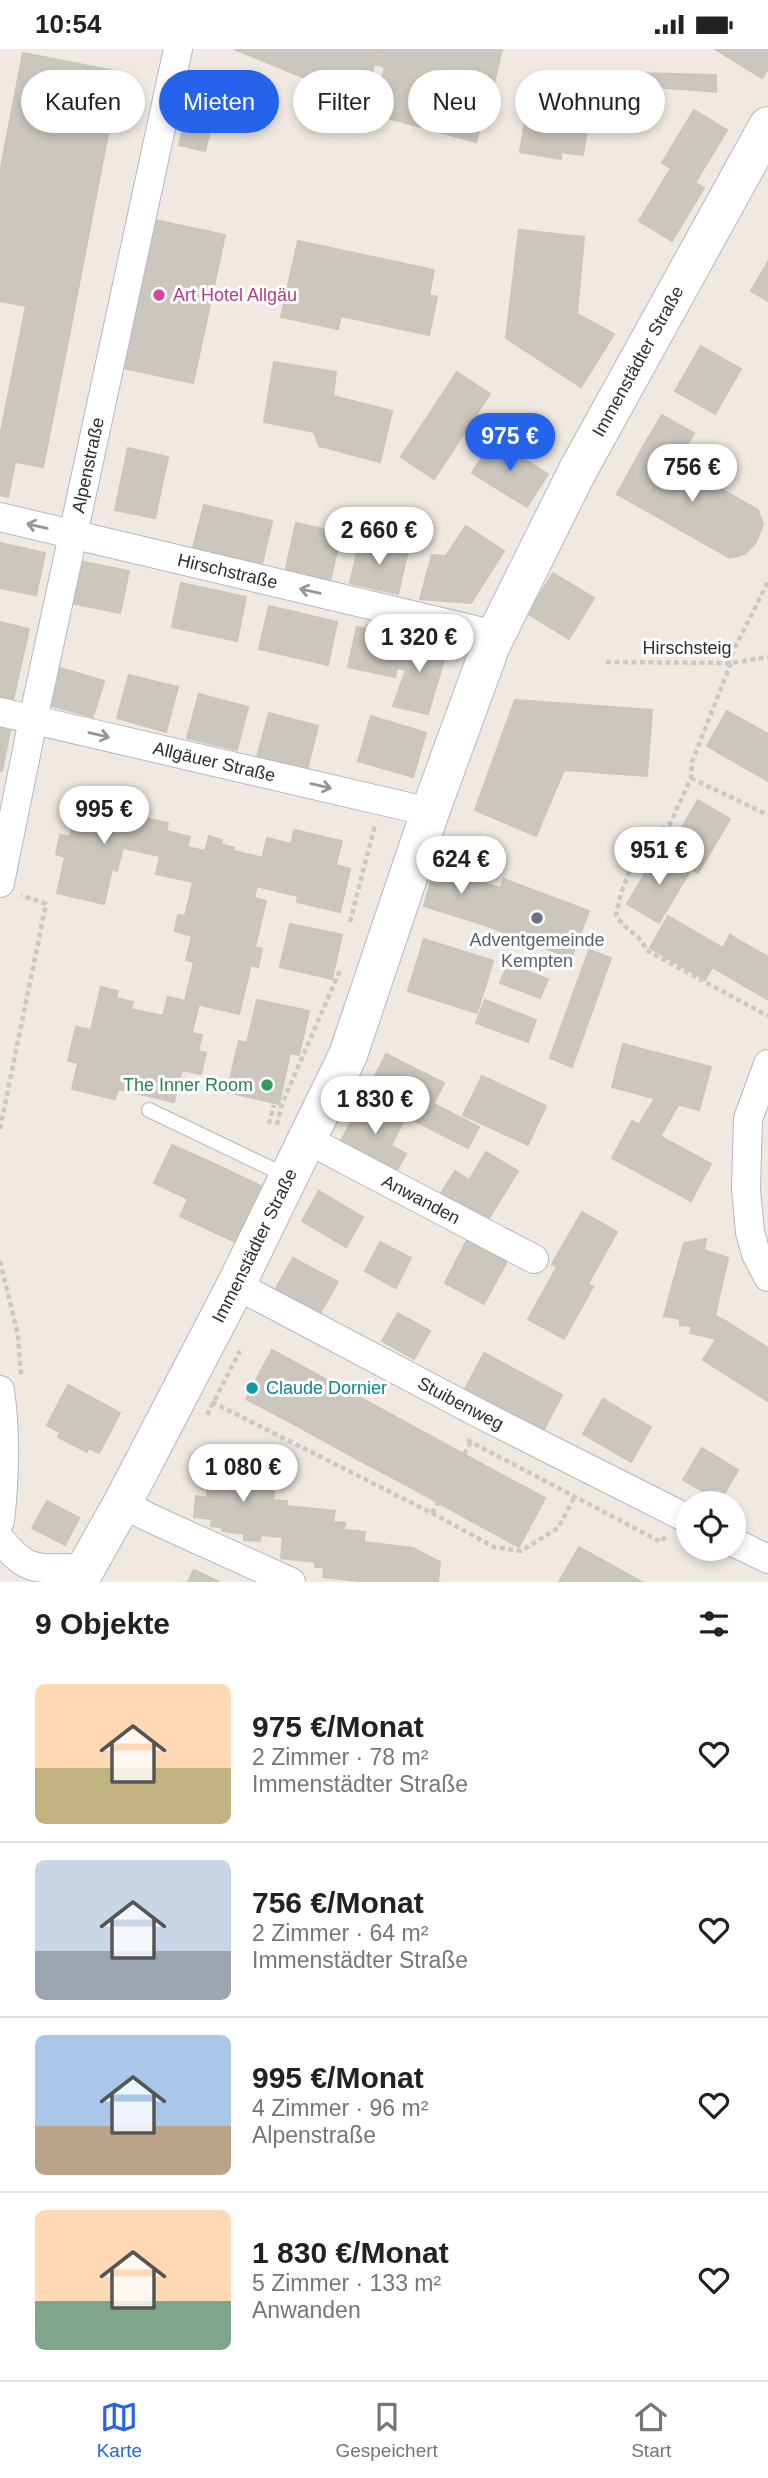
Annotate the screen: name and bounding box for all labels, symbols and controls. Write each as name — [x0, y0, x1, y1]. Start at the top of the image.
text: 10:54 — [35, 9, 102, 39]
chip: Kaufen — [21, 70, 145, 133]
chip: Mieten — [159, 70, 279, 133]
chip: Filter — [293, 70, 394, 133]
chip: Neu — [408, 70, 501, 133]
chip: Wohnung — [515, 70, 665, 133]
street label: Immenstädter Straße — [588, 283, 688, 440]
place label: Art Hotel Allgäu — [173, 285, 297, 305]
marker: Art Hotel Allgäu — [151, 287, 167, 303]
pin: 975 € — [461, 413, 559, 473]
street label: Alpenstraße — [68, 416, 108, 515]
text: 975 € — [481, 423, 539, 449]
pin: 756 € — [643, 445, 741, 504]
text: 756 € — [663, 454, 721, 480]
pin: 2 660 € — [314, 507, 444, 567]
text: 2 660 € — [341, 517, 417, 543]
one-way arrow — [26, 518, 49, 532]
street label: Hirschstraße — [176, 550, 280, 593]
one-way arrow — [299, 583, 322, 597]
pin: 1 320 € — [354, 615, 484, 674]
text: 1 320 € — [381, 624, 457, 650]
street label: Hirschsteig — [642, 638, 732, 658]
one-way arrow — [87, 729, 110, 742]
street label: Allgäuer Straße — [151, 738, 277, 786]
one-way arrow — [309, 780, 332, 793]
pin: 995 € — [55, 787, 153, 846]
text: 995 € — [75, 796, 133, 822]
pin: 951 € — [610, 827, 708, 887]
pin: 624 € — [412, 837, 510, 896]
text: 951 € — [630, 837, 688, 863]
text: 624 € — [432, 846, 490, 872]
marker: Adventgemeinde Kempten — [529, 910, 545, 926]
place label: Adventgemeinde Kempten — [469, 930, 605, 971]
place label: The Inner Room — [123, 1075, 253, 1095]
marker: The Inner Room — [259, 1077, 275, 1093]
pin: 1 830 € — [310, 1077, 440, 1136]
text: 1 830 € — [337, 1086, 413, 1112]
street label: Immenstädter Straße — [208, 1165, 301, 1326]
street label: Anwanden — [379, 1171, 463, 1228]
street label: Stuibenweg — [414, 1373, 507, 1434]
place label: Claude Dornier — [266, 1378, 387, 1398]
marker: Claude Dornier — [244, 1380, 260, 1396]
pin: 1 080 € — [178, 1445, 308, 1504]
text: 1 080 € — [205, 1454, 281, 1480]
map controls — [676, 1491, 746, 1561]
button: locate — [676, 1491, 746, 1561]
icon: filters — [695, 1605, 733, 1643]
text: 9 Objekte — [35, 1607, 170, 1640]
text: 975 €/Monat — [252, 1710, 424, 1743]
icon: home — [91, 1712, 175, 1796]
icon: heart — [695, 1735, 733, 1773]
text: 2 Zimmer · 78 m² — [252, 1744, 428, 1770]
text: Immenstädter Straße — [252, 1771, 468, 1797]
text: 756 €/Monat — [252, 1886, 424, 1919]
icon: home — [91, 1888, 175, 1972]
icon: heart — [695, 1911, 733, 1949]
text: 2 Zimmer · 64 m² — [252, 1920, 428, 1946]
text: Immenstädter Straße — [252, 1947, 468, 1973]
text: 995 €/Monat — [252, 2061, 424, 2094]
icon: home — [91, 2063, 175, 2147]
icon: heart — [695, 2086, 733, 2124]
text: 4 Zimmer · 96 m² — [252, 2095, 428, 2121]
text: Alpenstraße — [252, 2122, 376, 2148]
text: 1 830 €/Monat — [252, 2236, 449, 2269]
icon: home — [91, 2238, 175, 2322]
icon: heart — [695, 2261, 733, 2299]
text: 5 Zimmer · 133 m² — [252, 2270, 441, 2296]
text: Anwanden — [252, 2297, 361, 2323]
tab: Karte — [97, 2398, 142, 2462]
tab: Gespeichert — [335, 2398, 438, 2462]
tab: Start — [631, 2398, 671, 2462]

